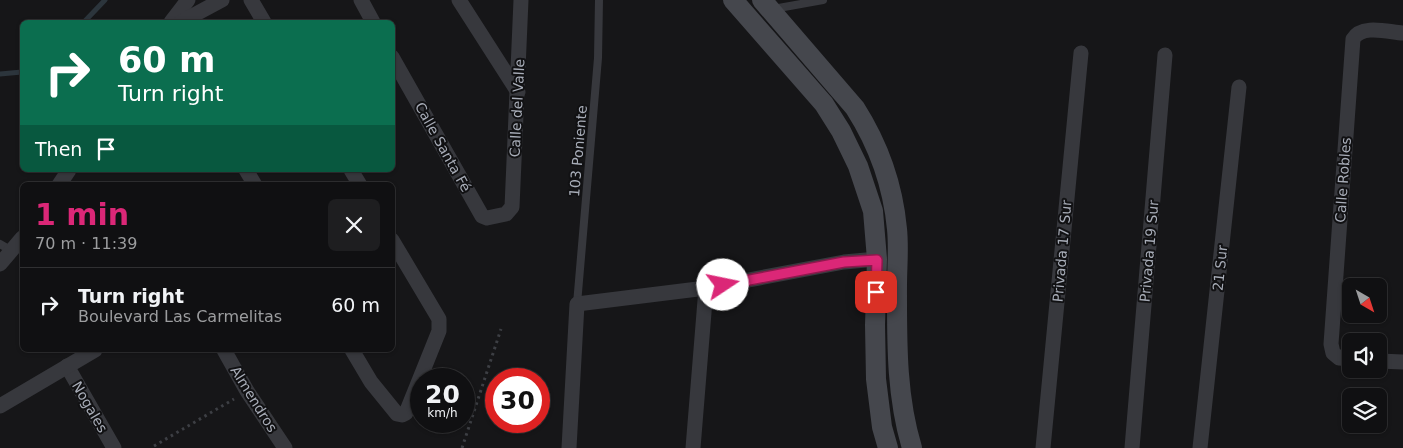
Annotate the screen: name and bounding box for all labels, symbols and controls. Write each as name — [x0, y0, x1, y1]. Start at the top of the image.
icon: right — [35, 40, 100, 105]
text: 60 m — [118, 40, 215, 80]
street label: Calle del Valle — [506, 58, 528, 158]
text: Turn right — [118, 81, 223, 106]
street label: Calle Santa Fé — [412, 99, 474, 195]
street label: 103 Poniente — [566, 104, 590, 198]
icon: arrive — [92, 135, 120, 163]
street label: Calle Robles — [1332, 137, 1354, 223]
text: Then — [35, 138, 82, 160]
text: 1 min — [35, 197, 129, 232]
button: close — [328, 199, 380, 251]
street label: Privada 17 Sur — [1050, 199, 1074, 303]
street label: Privada 19 Sur — [1137, 199, 1161, 303]
text: 70 m · 11:39 — [35, 234, 137, 253]
street label: 21 Sur — [1210, 244, 1230, 292]
position arrow — [696, 258, 748, 310]
pin — [855, 271, 897, 313]
icon: arrive — [862, 278, 890, 306]
north arrow — [1342, 278, 1388, 322]
map controls — [1342, 278, 1387, 433]
text: Turn right — [78, 285, 184, 307]
icon: right — [35, 291, 63, 319]
text: 60 m — [331, 294, 380, 316]
text: Boulevard Las Carmelitas — [78, 307, 282, 326]
button: sound — [1342, 333, 1387, 378]
street label: Almendros — [227, 363, 281, 435]
speed limit sign: 30 — [485, 368, 550, 433]
street label: Nogales — [69, 379, 111, 435]
text: 20 — [425, 380, 460, 409]
button: layers — [1342, 388, 1387, 433]
text: km/h — [427, 406, 458, 420]

